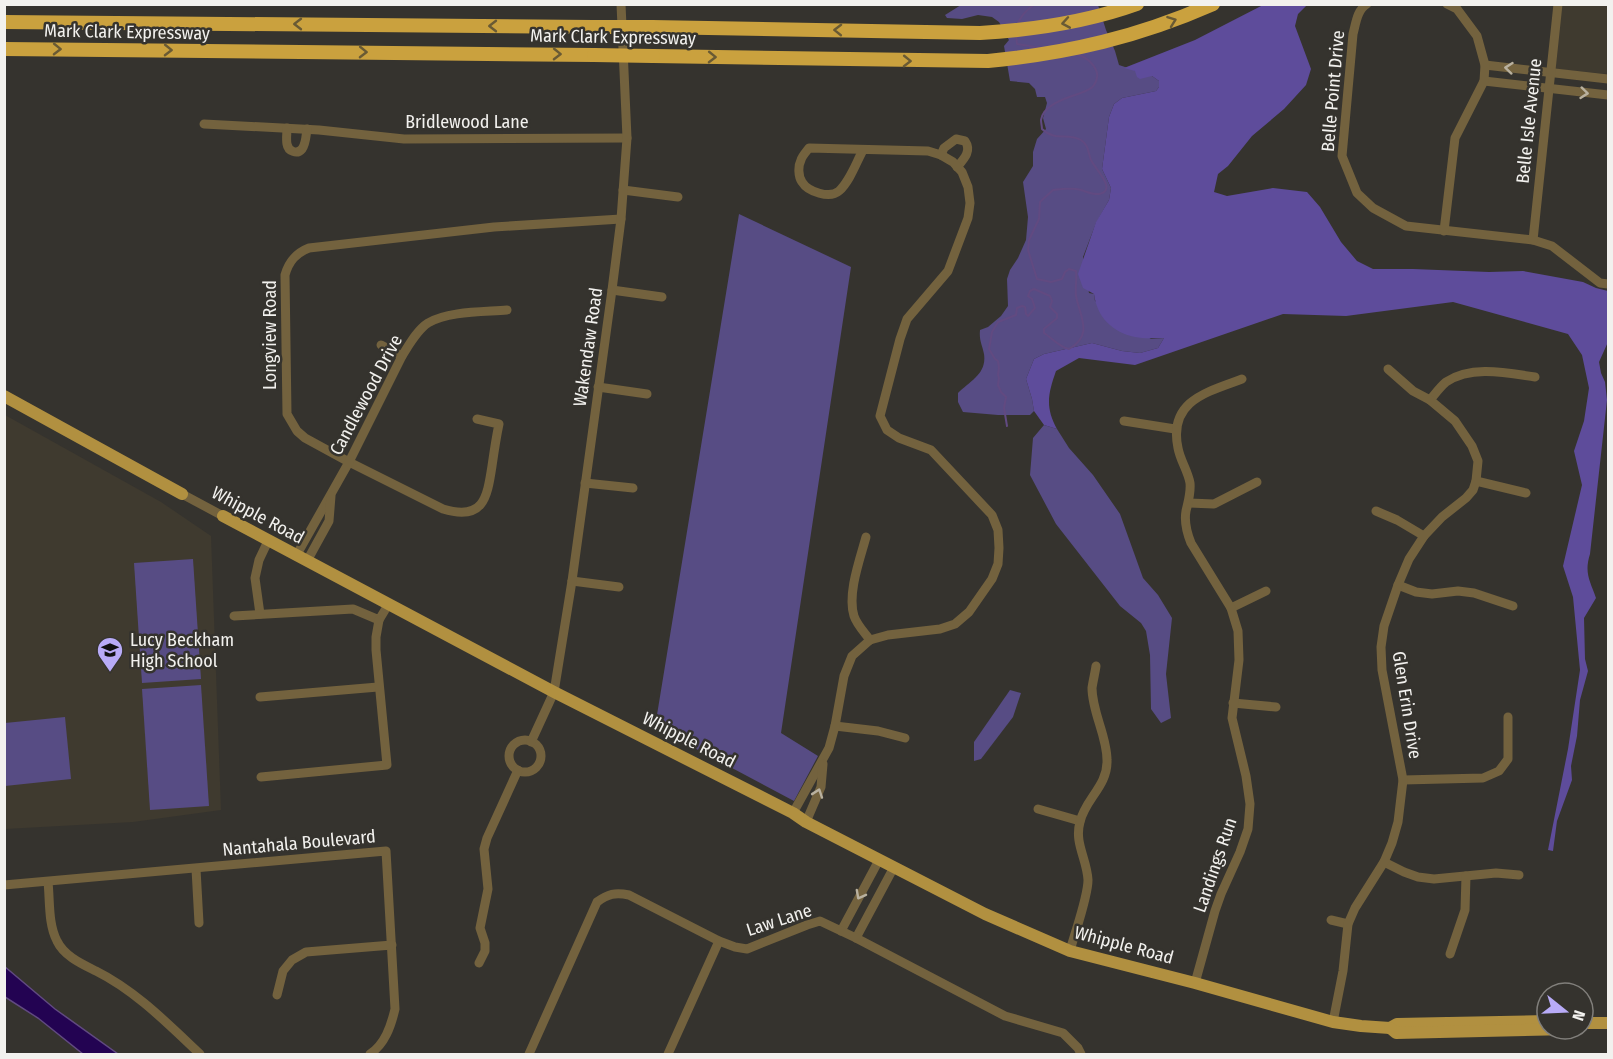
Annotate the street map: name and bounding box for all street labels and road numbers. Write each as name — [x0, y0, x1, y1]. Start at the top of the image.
street label: Mark Clark Expressway — [44, 20, 210, 44]
street label: Mark Clark Expressway — [530, 25, 696, 49]
street label: Belle Point Drive — [1317, 29, 1349, 153]
street label: Belle Isle Avenue — [1511, 57, 1547, 185]
street label: Bridlewood Lane — [405, 111, 529, 133]
street label: Longview Road — [259, 280, 281, 390]
street label: Wakendaw Road — [569, 286, 607, 408]
street label: Candlewood Drive — [325, 331, 407, 459]
street label: Whipple Road — [208, 481, 308, 549]
street label: Glen Erin Drive — [1388, 650, 1426, 760]
street label: Whipple Road — [639, 707, 739, 773]
street label: Landings Run — [1189, 815, 1241, 915]
street label: Nantahala Boulevard — [221, 825, 377, 861]
street label: Law Lane — [743, 899, 815, 941]
street label: Whipple Road — [1072, 921, 1176, 969]

